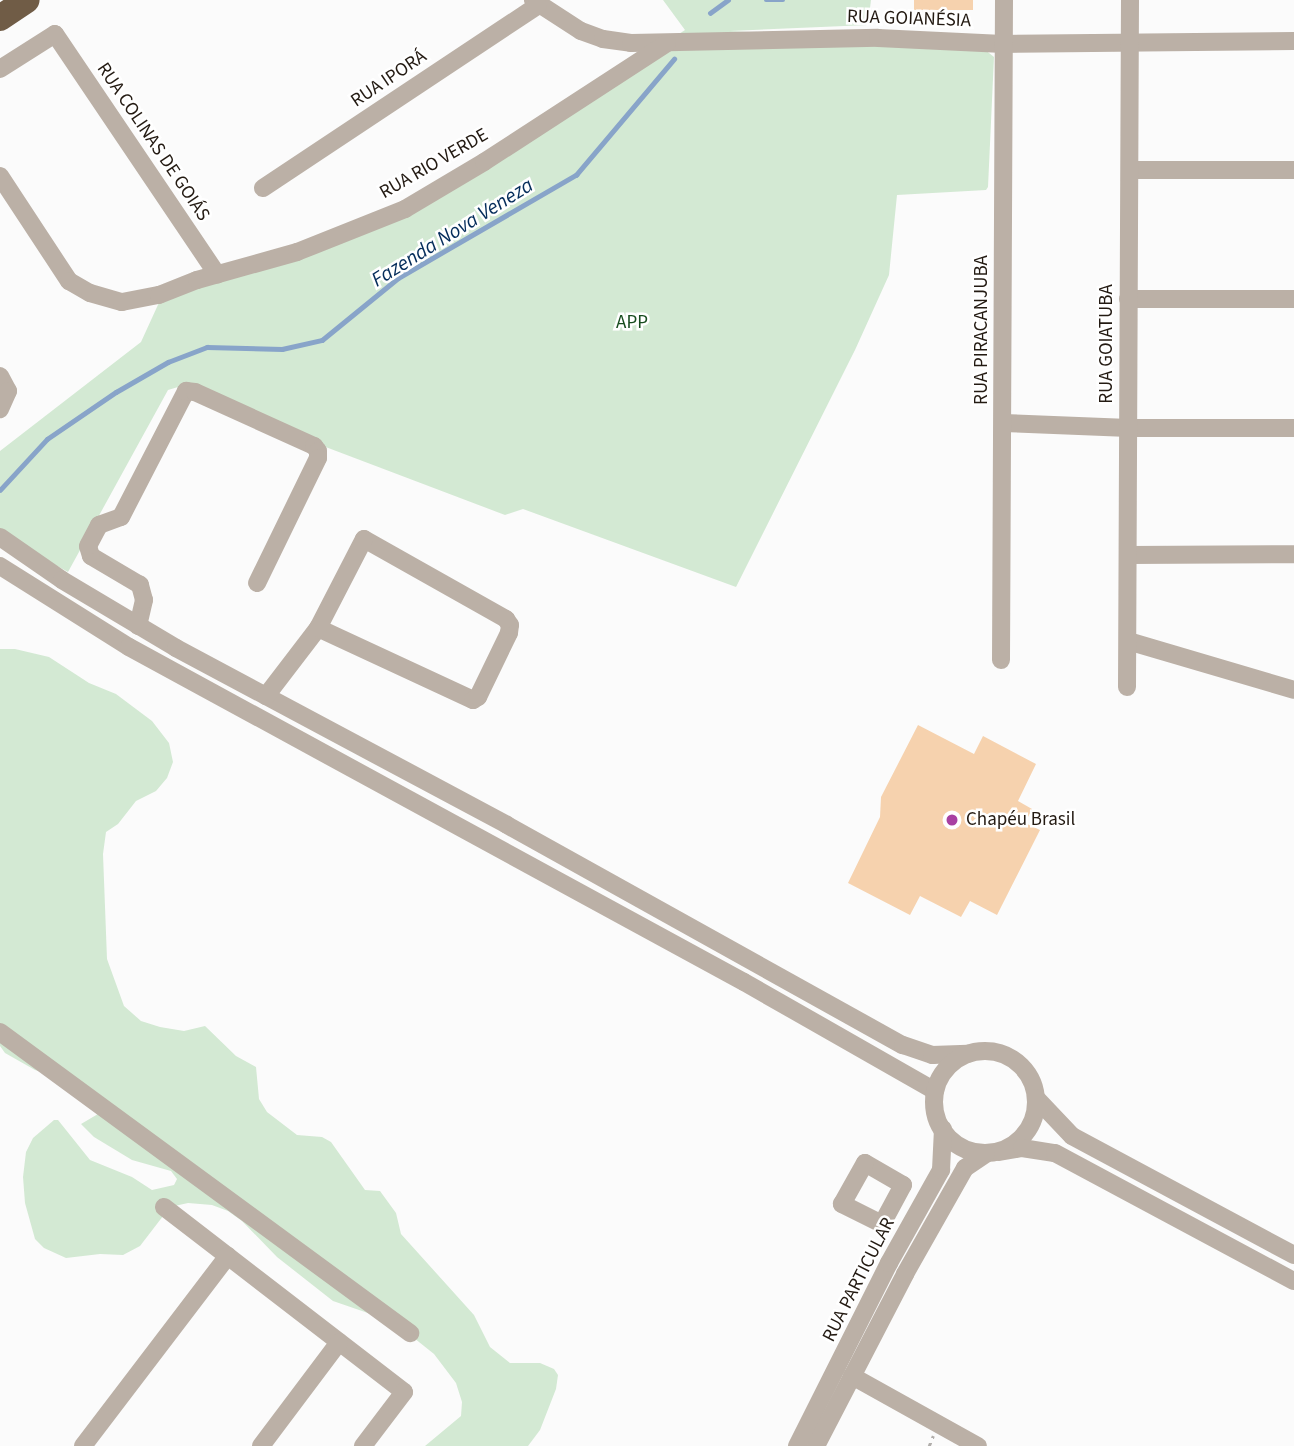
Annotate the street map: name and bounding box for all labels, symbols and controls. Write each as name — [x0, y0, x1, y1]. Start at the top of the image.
street label: RUA GOIANÉSIA — [846, 5, 972, 33]
street label: RUA IPORÁ — [347, 45, 431, 113]
street label: RUA COLINAS DE GOIÁS — [92, 59, 214, 225]
street label: RUA RIO VERDE — [376, 124, 492, 204]
water label: Fazenda Nova Veneza — [366, 172, 538, 292]
street label: RUA PIRACANJUBA — [971, 255, 993, 405]
street label: RUA GOIATUBA — [1096, 284, 1118, 404]
park label: APP — [616, 312, 648, 334]
place label: Chapéu Brasil — [966, 809, 1075, 831]
marker: Chapéu Brasil — [944, 812, 960, 828]
street label: RUA PARTICULAR — [818, 1214, 900, 1346]

